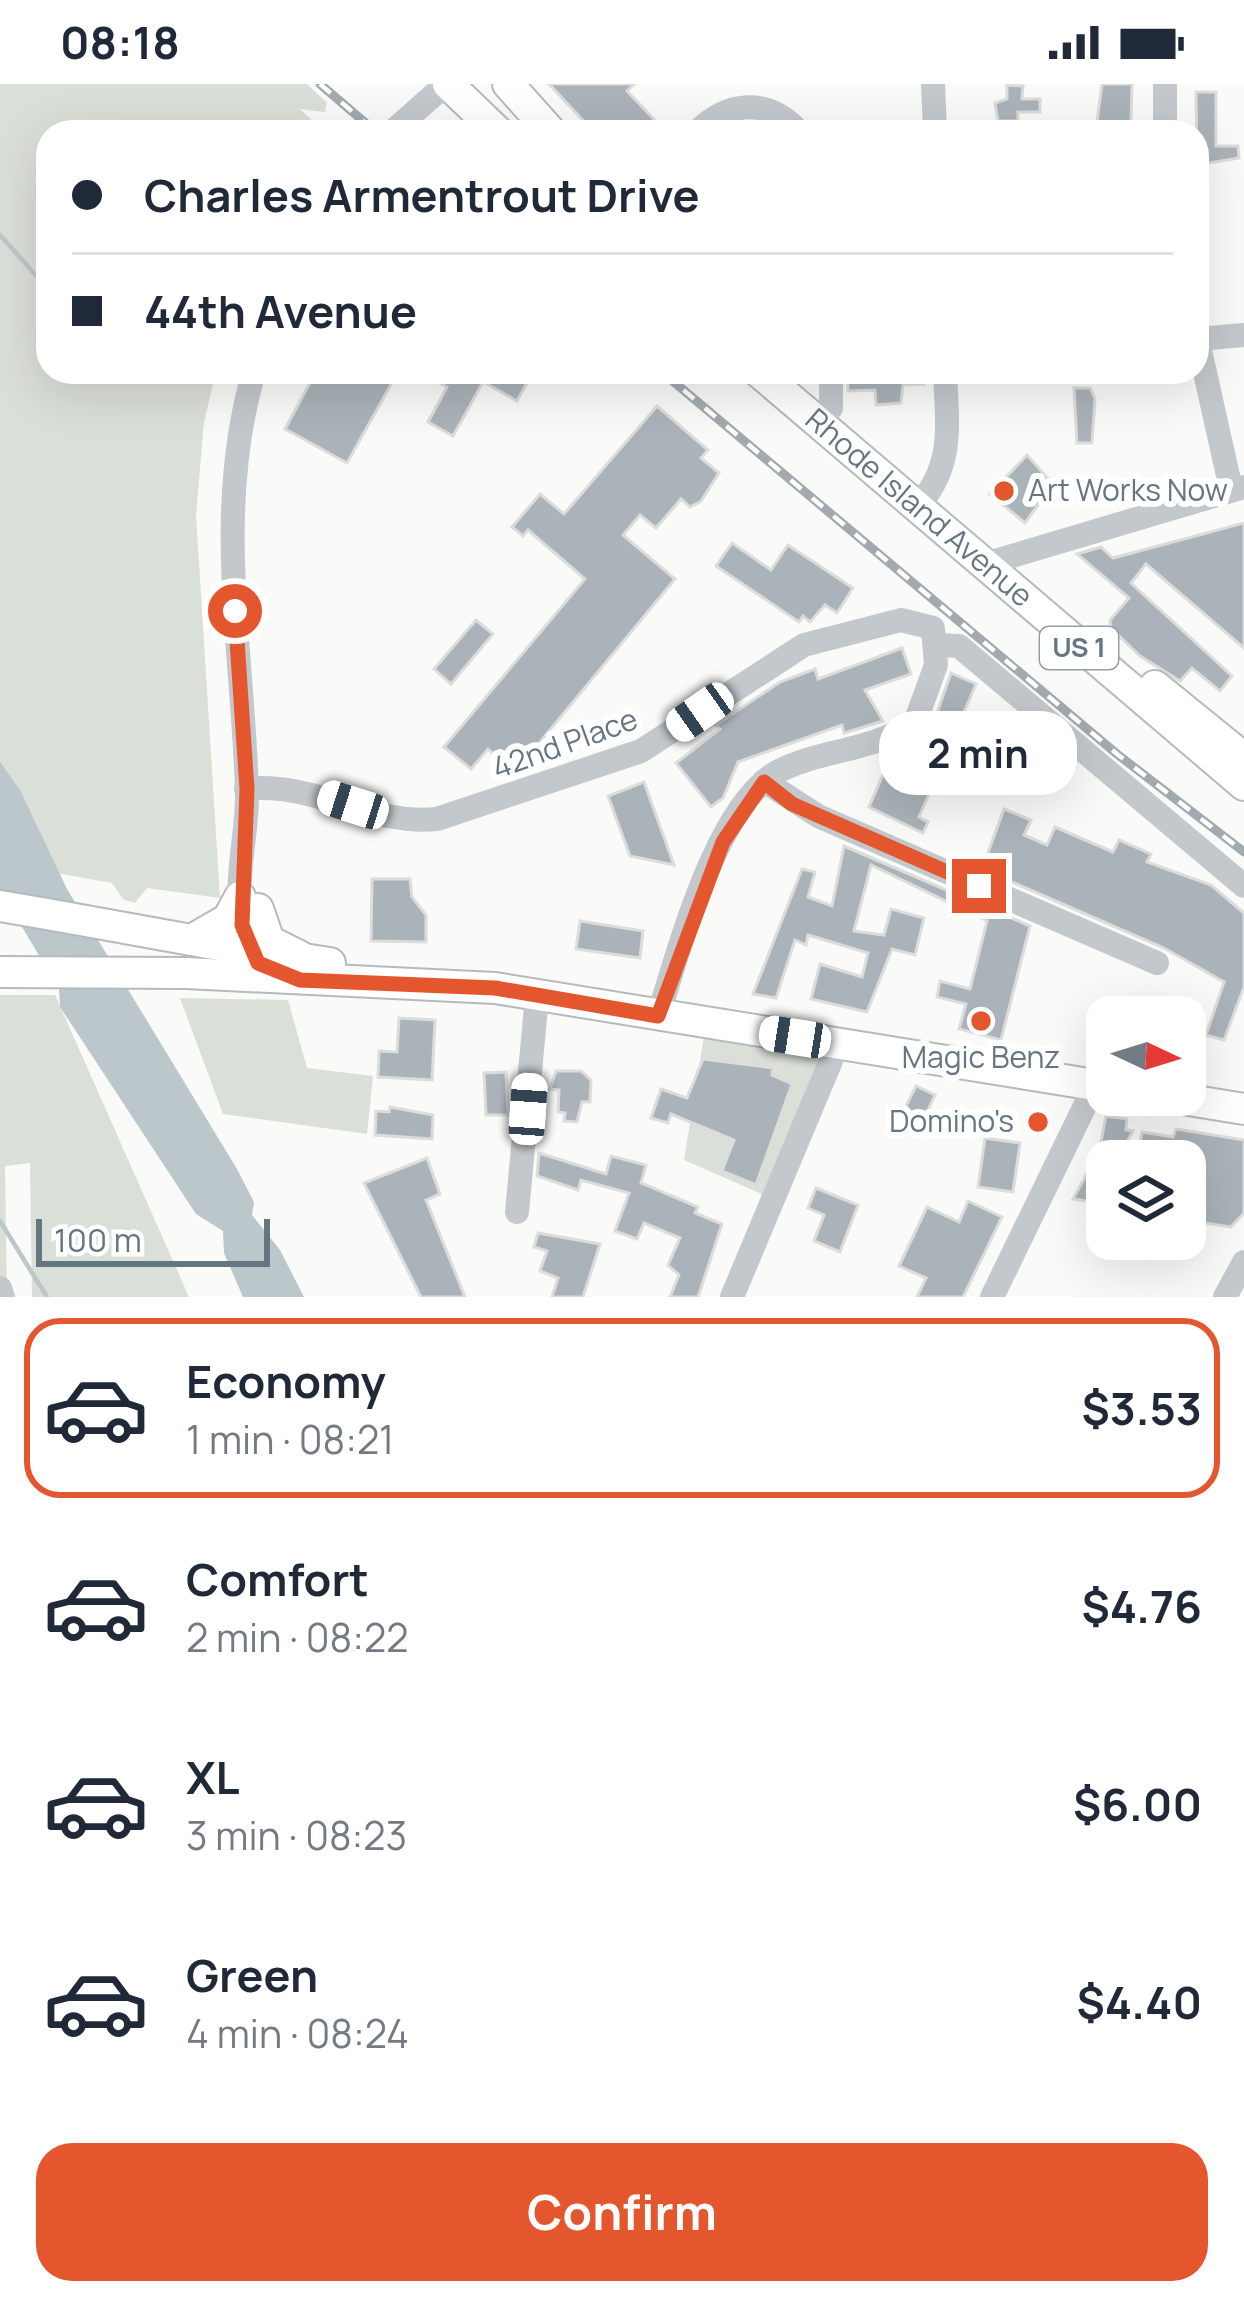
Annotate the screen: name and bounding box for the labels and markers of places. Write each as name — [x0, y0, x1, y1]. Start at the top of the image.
place label: Art Works Now — [1028, 469, 1228, 510]
marker: Art Works Now — [991, 478, 1017, 504]
marker: Magic Benz — [968, 1008, 994, 1034]
place label: Magic Benz — [902, 1036, 1060, 1077]
place label: Domino's — [889, 1100, 1014, 1141]
marker: Domino's — [1025, 1109, 1051, 1135]

